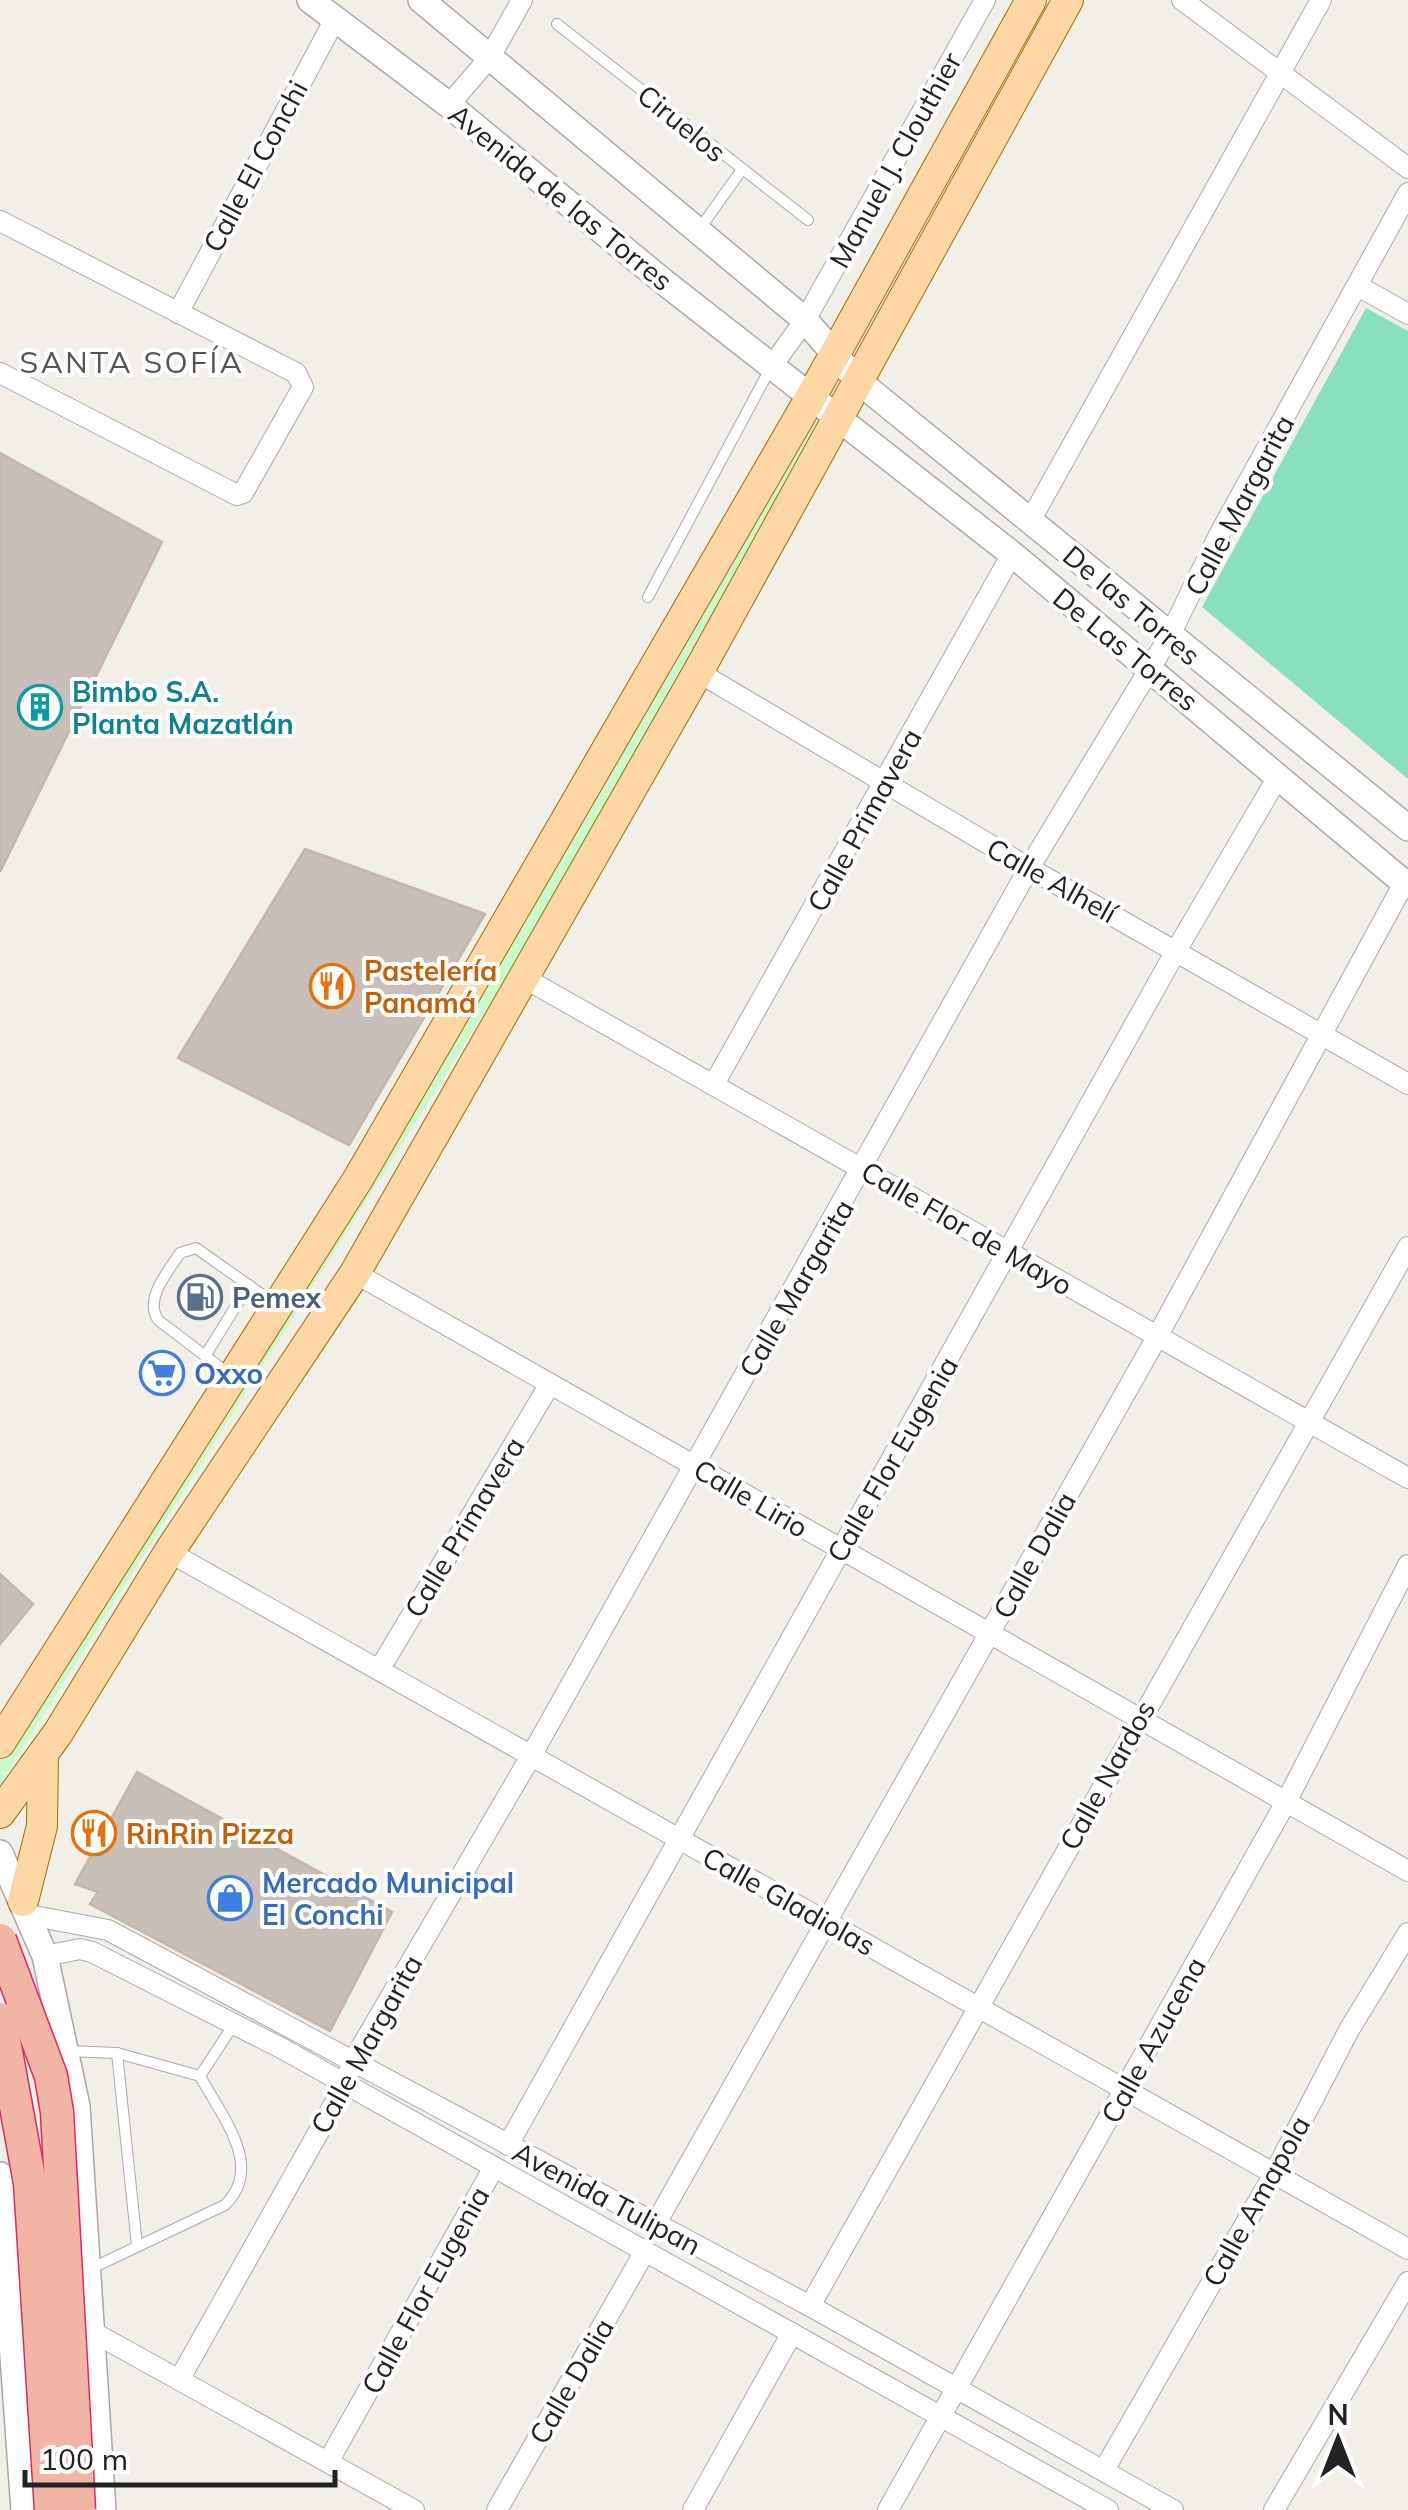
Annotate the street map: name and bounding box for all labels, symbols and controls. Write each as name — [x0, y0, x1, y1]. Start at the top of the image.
street label: Manuel J. Clouthier — [821, 45, 969, 274]
street label: Calle El Conchi — [195, 74, 315, 258]
street label: Ciruelos — [631, 77, 733, 169]
street label: Avenida de las Torres — [442, 96, 680, 298]
district label: SANTA SOFÍA — [20, 343, 244, 381]
street label: Calle Margarita — [1177, 409, 1301, 601]
street label: De las Torres — [1056, 538, 1208, 672]
street label: De Las Torres — [1046, 580, 1206, 718]
place label: Bimbo S.A. Planta Mazatlán — [72, 674, 294, 741]
building icon: Bimbo S.A. Planta Mazatlán — [17, 684, 63, 730]
street label: Calle Primavera — [799, 722, 929, 918]
street label: Calle Alhelí — [981, 830, 1124, 931]
place label: Pastelería Panamá — [364, 953, 497, 1020]
restaurant icon: Pastelería Panamá — [309, 963, 355, 1009]
street label: Calle Flor de Mayo — [855, 1153, 1079, 1303]
street label: Calle Margarita — [731, 1193, 861, 1383]
fuel station icon: Pemex — [177, 1274, 223, 1320]
place label: Pemex — [232, 1280, 322, 1315]
supermarket icon: Oxxo — [139, 1350, 185, 1396]
street label: Calle Flor Eugenia — [819, 1350, 965, 1568]
place label: Oxxo — [194, 1356, 263, 1391]
street label: Calle Primavera — [396, 1431, 532, 1623]
street label: Calle Lirio — [688, 1451, 814, 1545]
street label: Calle Dalia — [985, 1486, 1083, 1624]
street label: Calle Nardos — [1052, 1694, 1162, 1856]
restaurant icon: RinRin Pizza — [71, 1810, 117, 1856]
place label: RinRin Pizza — [126, 1816, 294, 1851]
street label: Calle Gladiolas — [697, 1839, 881, 1963]
place label: Mercado Municipal El Conchi — [262, 1865, 514, 1932]
shop icon: Mercado Municipal El Conchi — [207, 1875, 253, 1921]
street label: Calle Margarita — [302, 1948, 430, 2140]
street label: Calle Azucena — [1093, 1951, 1213, 2129]
street label: Calle Amapola — [1195, 2110, 1317, 2292]
street label: Avenida Tulipan — [507, 2134, 707, 2262]
street label: Calle Flor Eugenia — [353, 2180, 497, 2400]
street label: Calle Dalia — [521, 2312, 621, 2450]
north arrow — [1288, 2390, 1388, 2490]
text: N — [1327, 2397, 1349, 2432]
scale bar — [25, 2425, 335, 2487]
text: 100 m — [40, 2440, 128, 2478]

